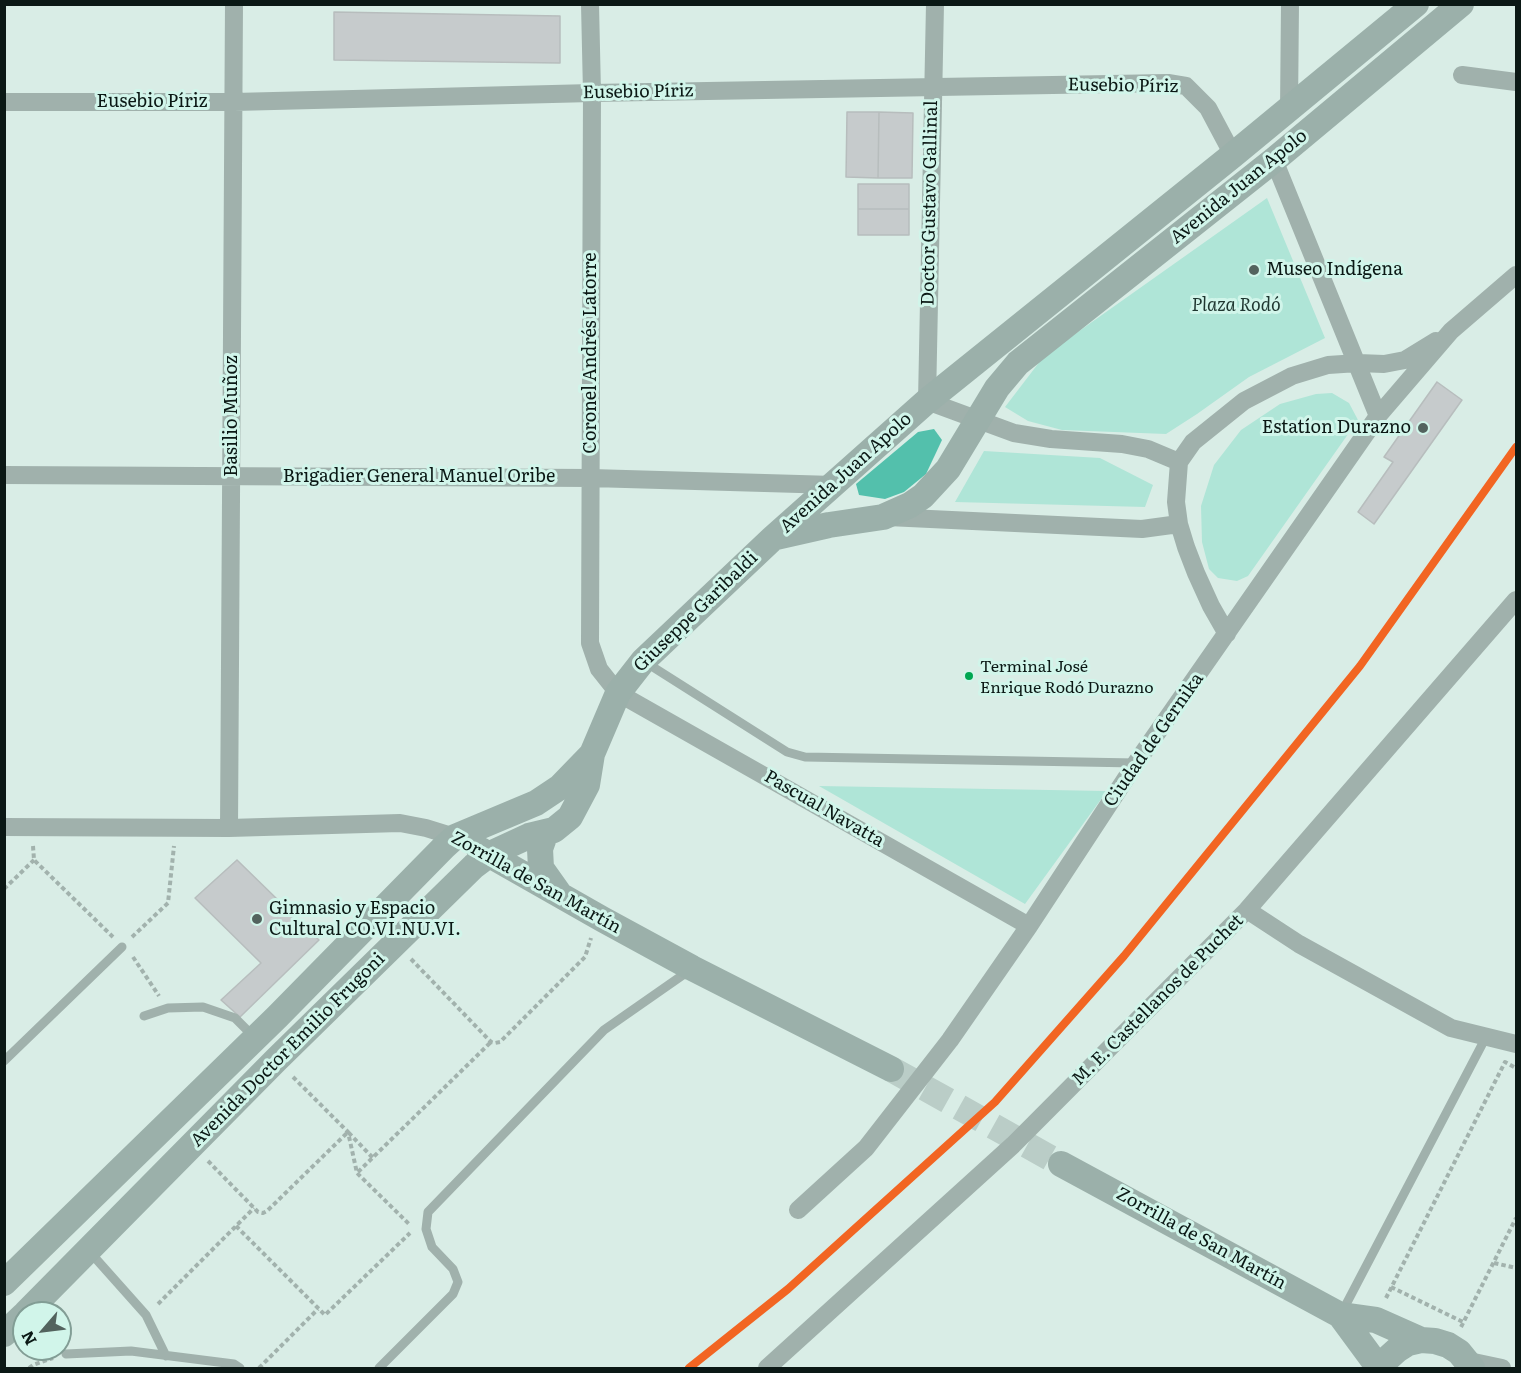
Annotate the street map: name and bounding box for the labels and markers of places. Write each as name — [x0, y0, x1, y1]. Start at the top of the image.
place label: Museo Indígena — [1266, 259, 1403, 281]
marker: Museo Indígena — [1247, 263, 1261, 277]
place label: Estatíon Durazno — [1262, 417, 1411, 439]
marker: Estatíon Durazno — [1416, 421, 1430, 435]
place label: Terminal José Enrique Rodó Durazno — [980, 657, 1154, 695]
marker: Terminal José Enrique Rodó Durazno — [963, 670, 975, 682]
place label: Gimnasio y Espacio Cultural CO.VI.NU.VI. — [269, 898, 461, 940]
marker: Gimnasio y Espacio Cultural CO.VI.NU.VI. — [250, 912, 264, 926]

